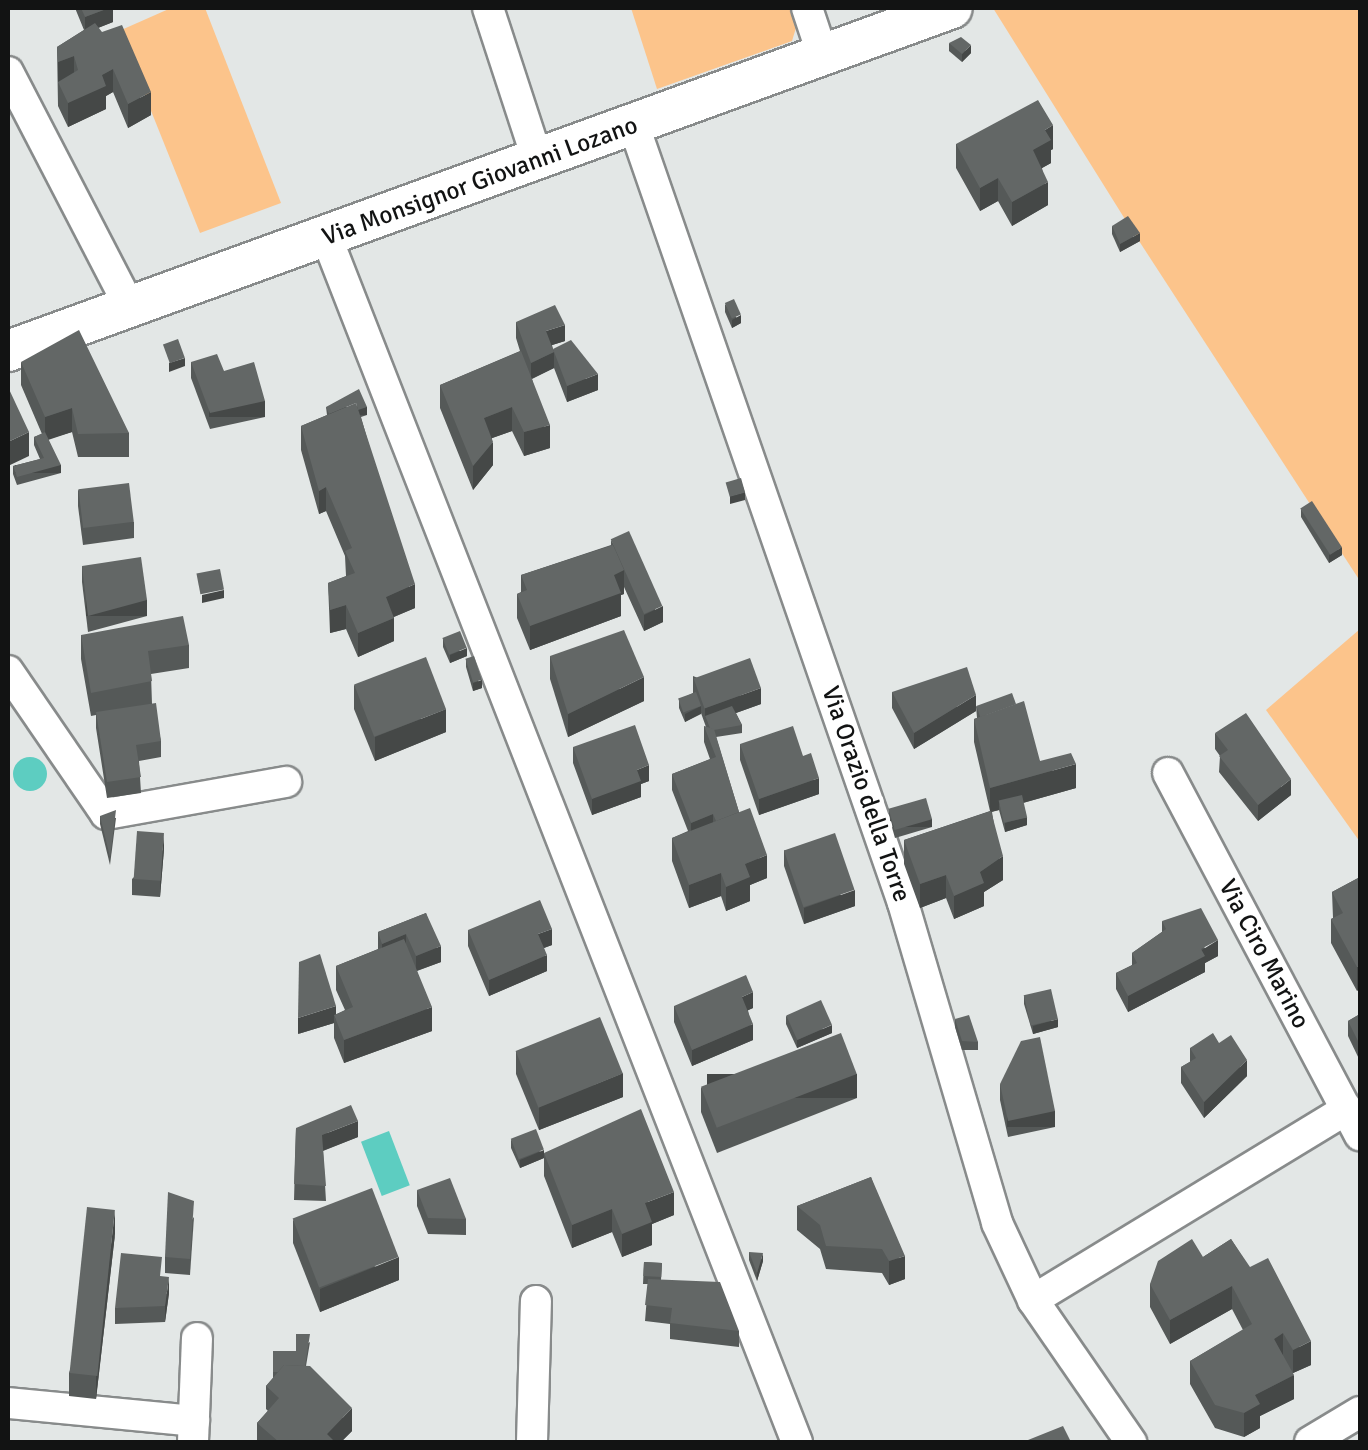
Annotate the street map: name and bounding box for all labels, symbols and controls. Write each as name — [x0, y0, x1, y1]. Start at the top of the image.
street label: Via Monsignor Giovanni Lozano — [318, 110, 642, 252]
street label: Via Orazio della Torre — [815, 682, 917, 906]
street label: Via Ciro Marino — [1212, 874, 1316, 1034]

